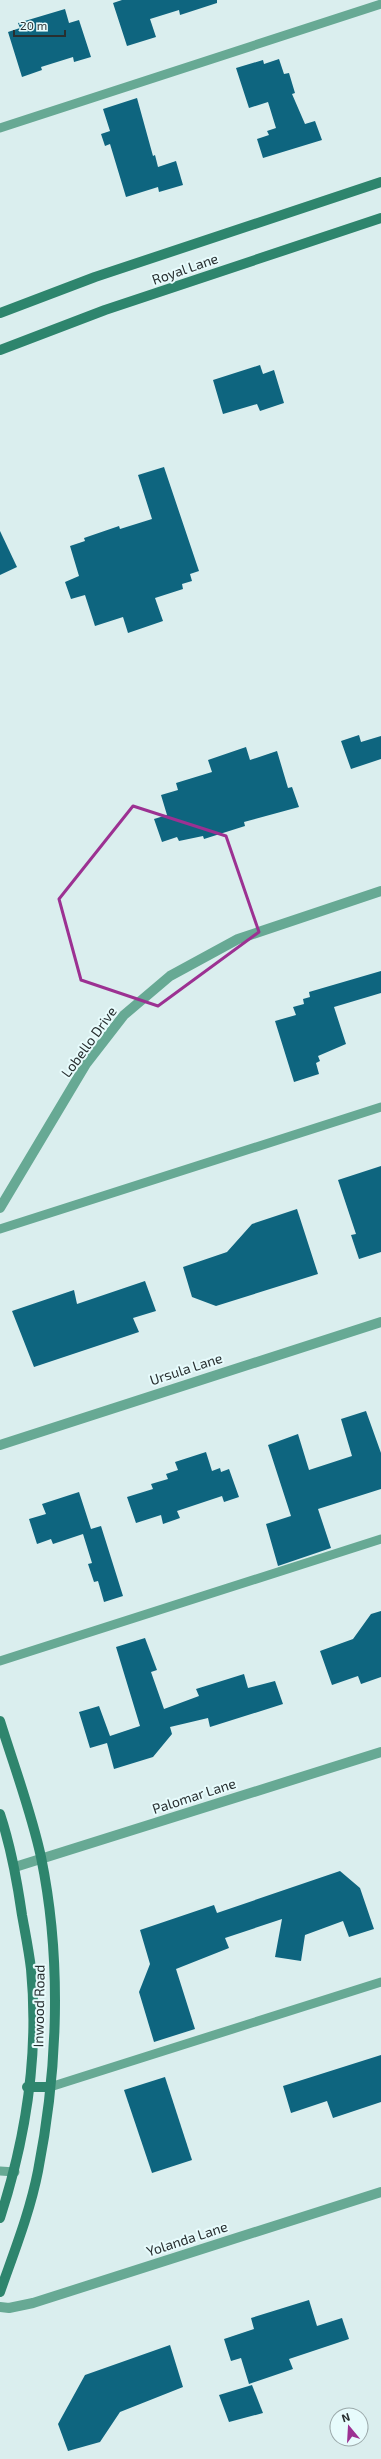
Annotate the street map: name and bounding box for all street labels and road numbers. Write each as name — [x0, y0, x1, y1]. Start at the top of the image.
street label: Royal Lane — [149, 249, 220, 288]
street label: Lobello Drive — [57, 1003, 120, 1080]
street label: Ursula Lane — [147, 1349, 224, 1388]
street label: Palomar Lane — [150, 1774, 238, 1817]
street label: Inwood Road — [29, 1965, 48, 2047]
street label: Yolanda Lane — [144, 2217, 230, 2260]

